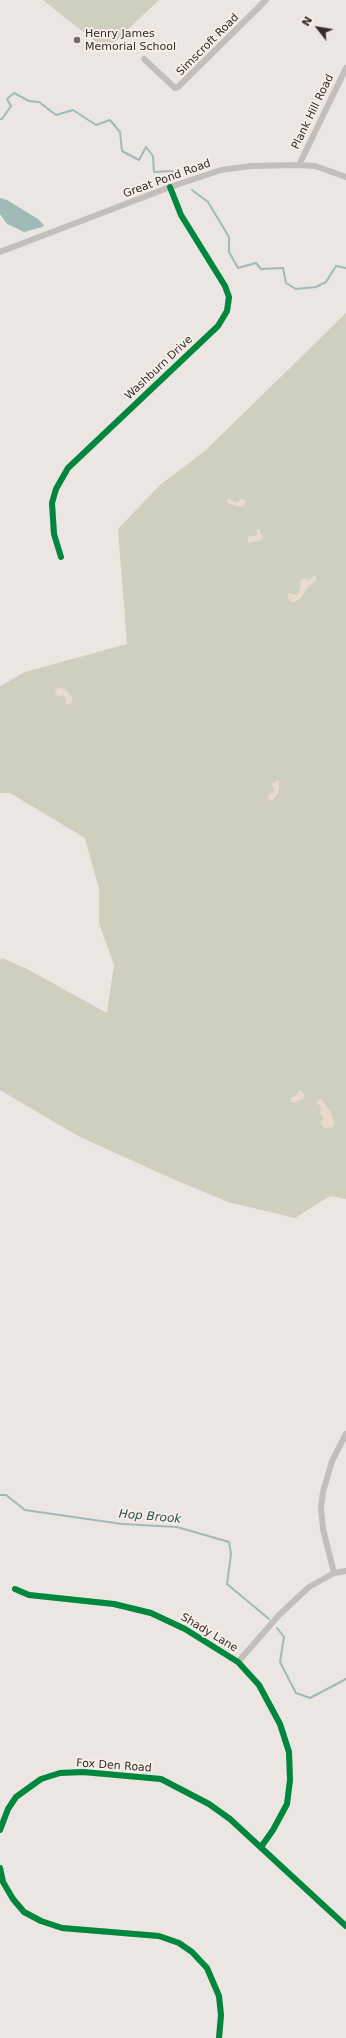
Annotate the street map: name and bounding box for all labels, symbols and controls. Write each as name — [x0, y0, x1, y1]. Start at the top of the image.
north arrow — [298, 8, 338, 48]
street label: Simscroft Road — [174, 11, 242, 79]
text: N — [299, 14, 315, 29]
place label: Henry James Memorial School — [85, 27, 176, 53]
marker: Henry James Memorial School — [72, 35, 82, 45]
street label: Plank Hill Road — [289, 72, 337, 152]
street label: Great Pond Road — [121, 157, 213, 201]
street label: Washburn Drive — [122, 333, 196, 403]
water label: Hop Brook — [118, 1507, 182, 1527]
street label: Shady Lane — [178, 1611, 240, 1655]
street label: Fox Den Road — [76, 1757, 152, 1775]

